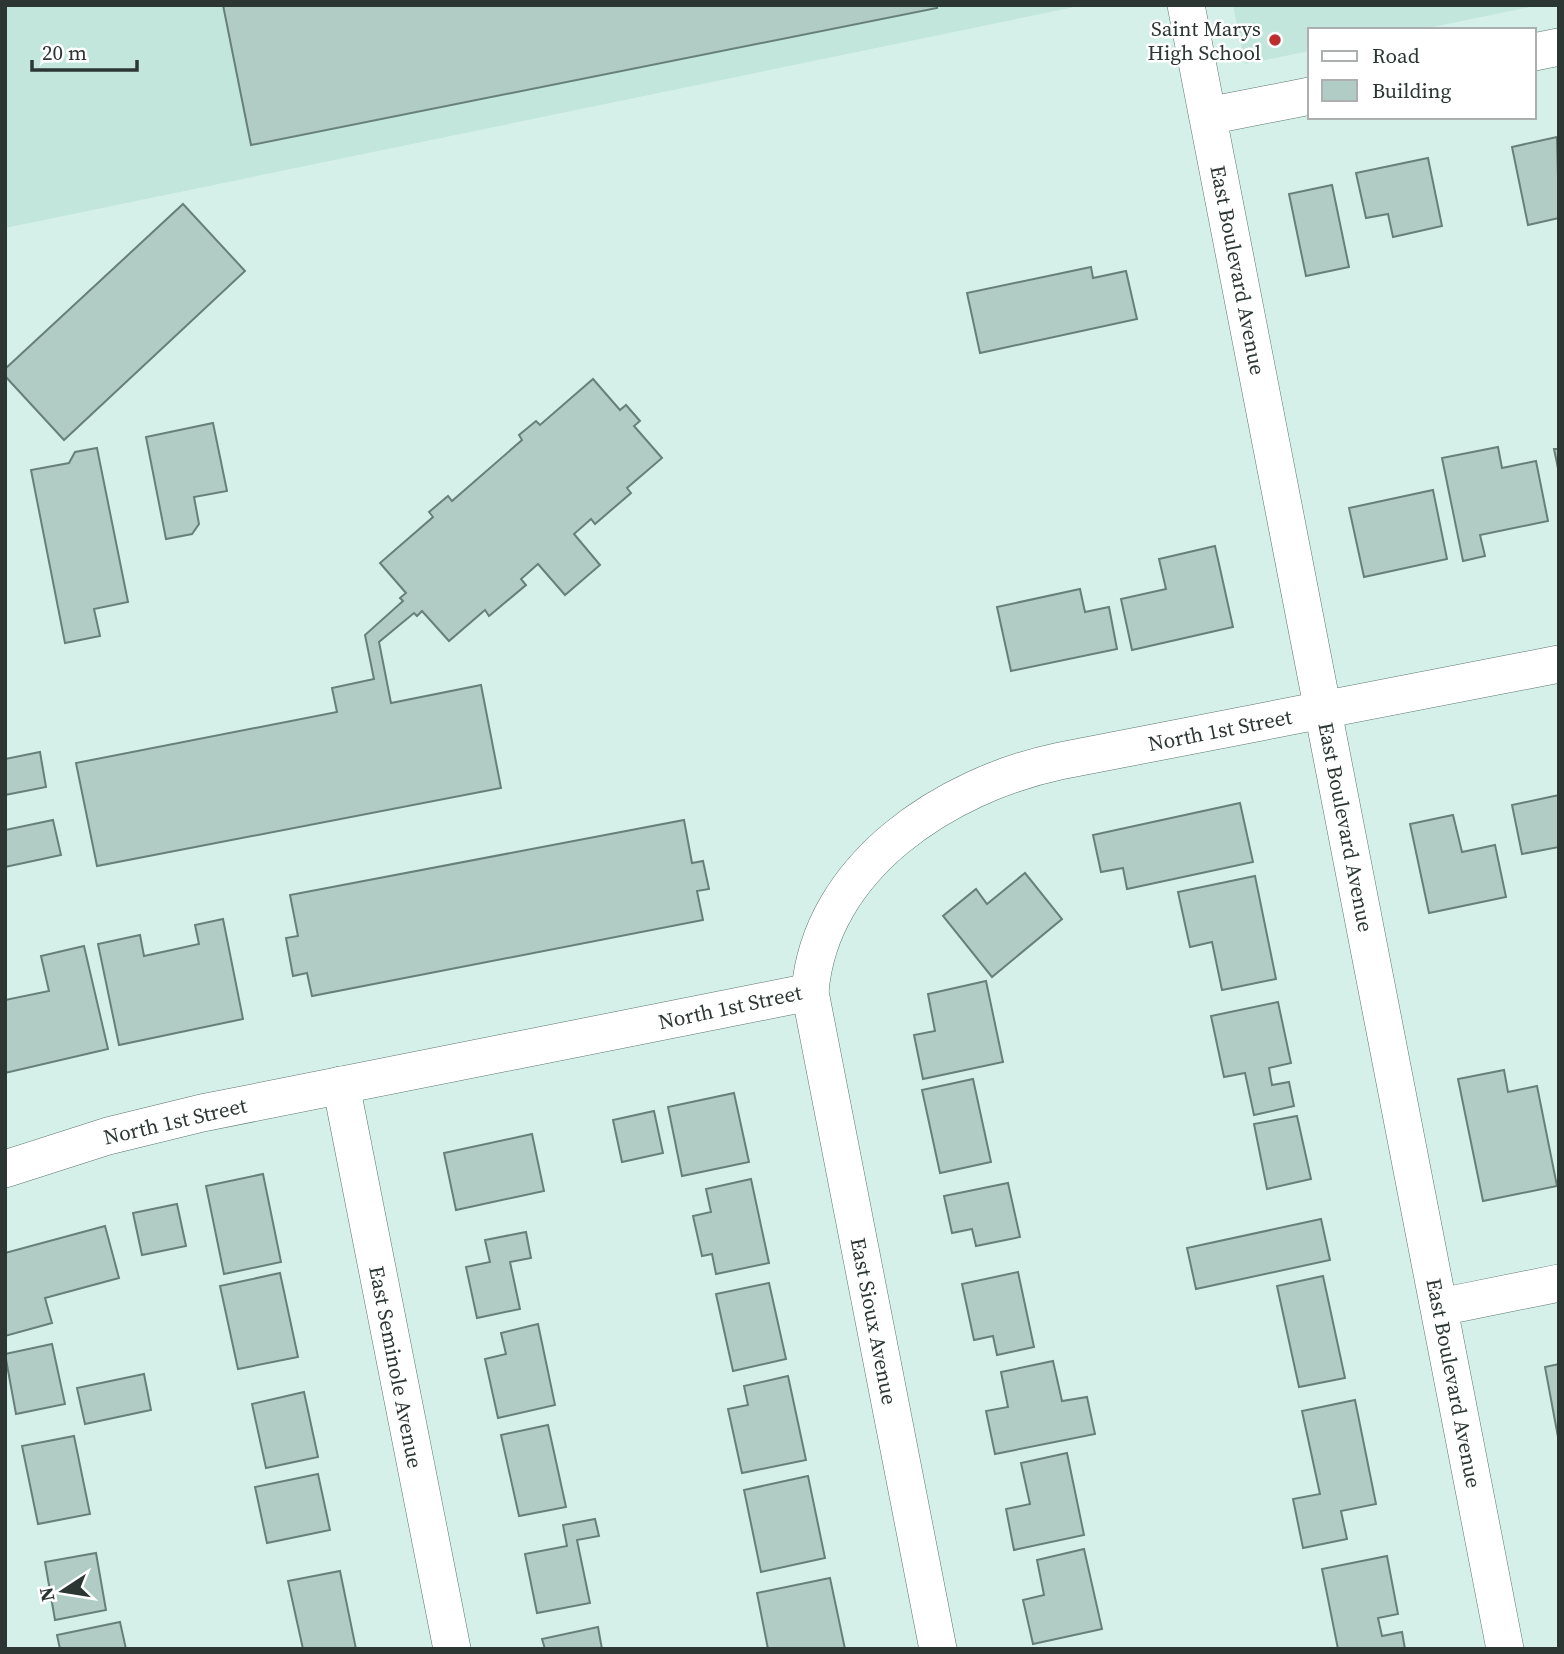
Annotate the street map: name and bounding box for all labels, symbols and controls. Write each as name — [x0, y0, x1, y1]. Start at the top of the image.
place label: Saint Marys High School — [1148, 14, 1261, 67]
scale bar — [32, 28, 136, 72]
legend — [1308, 28, 1536, 119]
marker: Saint Marys High School — [1267, 32, 1283, 48]
text: 20 m — [42, 38, 87, 67]
text: Road — [1372, 41, 1420, 70]
text: Building — [1372, 76, 1451, 105]
street label: East Boulevard Avenue — [1203, 163, 1273, 377]
street label: North 1st Street — [1146, 702, 1295, 758]
street label: East Boulevard Avenue — [1311, 720, 1381, 934]
street label: North 1st Street — [656, 978, 805, 1036]
street label: North 1st Street — [101, 1090, 250, 1152]
street label: East Sioux Avenue — [844, 1235, 904, 1407]
street label: East Seminole Avenue — [362, 1263, 430, 1471]
street label: East Boulevard Avenue — [1419, 1276, 1489, 1490]
north arrow — [28, 1556, 98, 1626]
text: N — [32, 1585, 61, 1604]

